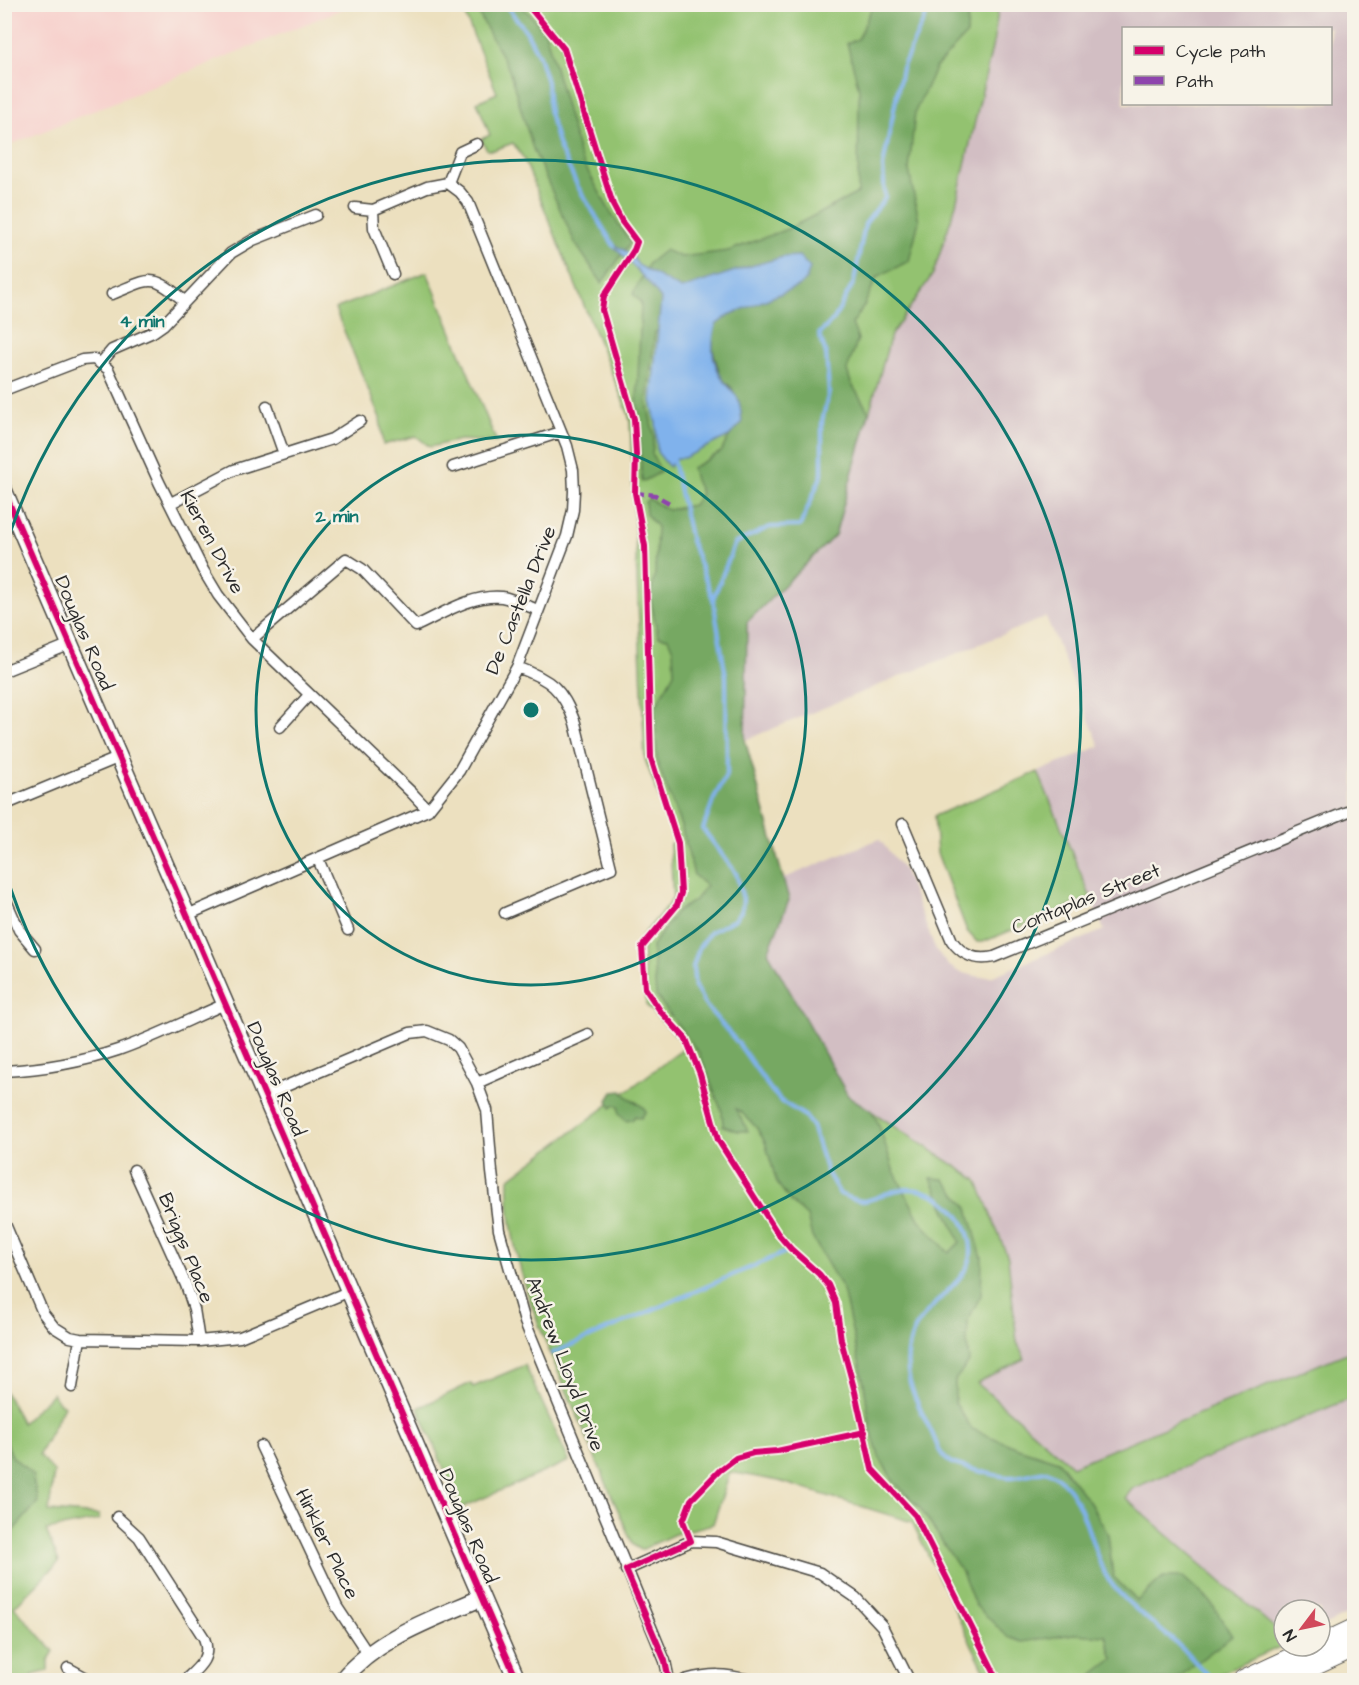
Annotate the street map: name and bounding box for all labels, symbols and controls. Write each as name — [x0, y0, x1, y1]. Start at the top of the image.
legend — [1122, 27, 1332, 105]
text: Cycle path — [1176, 39, 1265, 65]
text: Path — [1176, 69, 1213, 94]
text: 4 min — [119, 309, 165, 334]
street label: Kieren Drive — [173, 485, 251, 599]
text: 2 min — [314, 504, 359, 529]
street label: De Castella Drive — [478, 521, 564, 678]
street label: Douglas Road — [46, 571, 121, 695]
centre of rings — [521, 700, 541, 720]
street label: Contaplas Street — [1008, 856, 1164, 942]
street label: Douglas Road — [238, 1017, 313, 1141]
street label: Briggs Place — [150, 1189, 221, 1308]
street label: Andrew Lloyd Drive — [518, 1273, 611, 1456]
street label: Douglas Road — [430, 1464, 505, 1588]
street label: Hinkler Place — [288, 1484, 366, 1604]
north arrow — [1272, 1598, 1332, 1658]
text: N — [1278, 1625, 1302, 1646]

